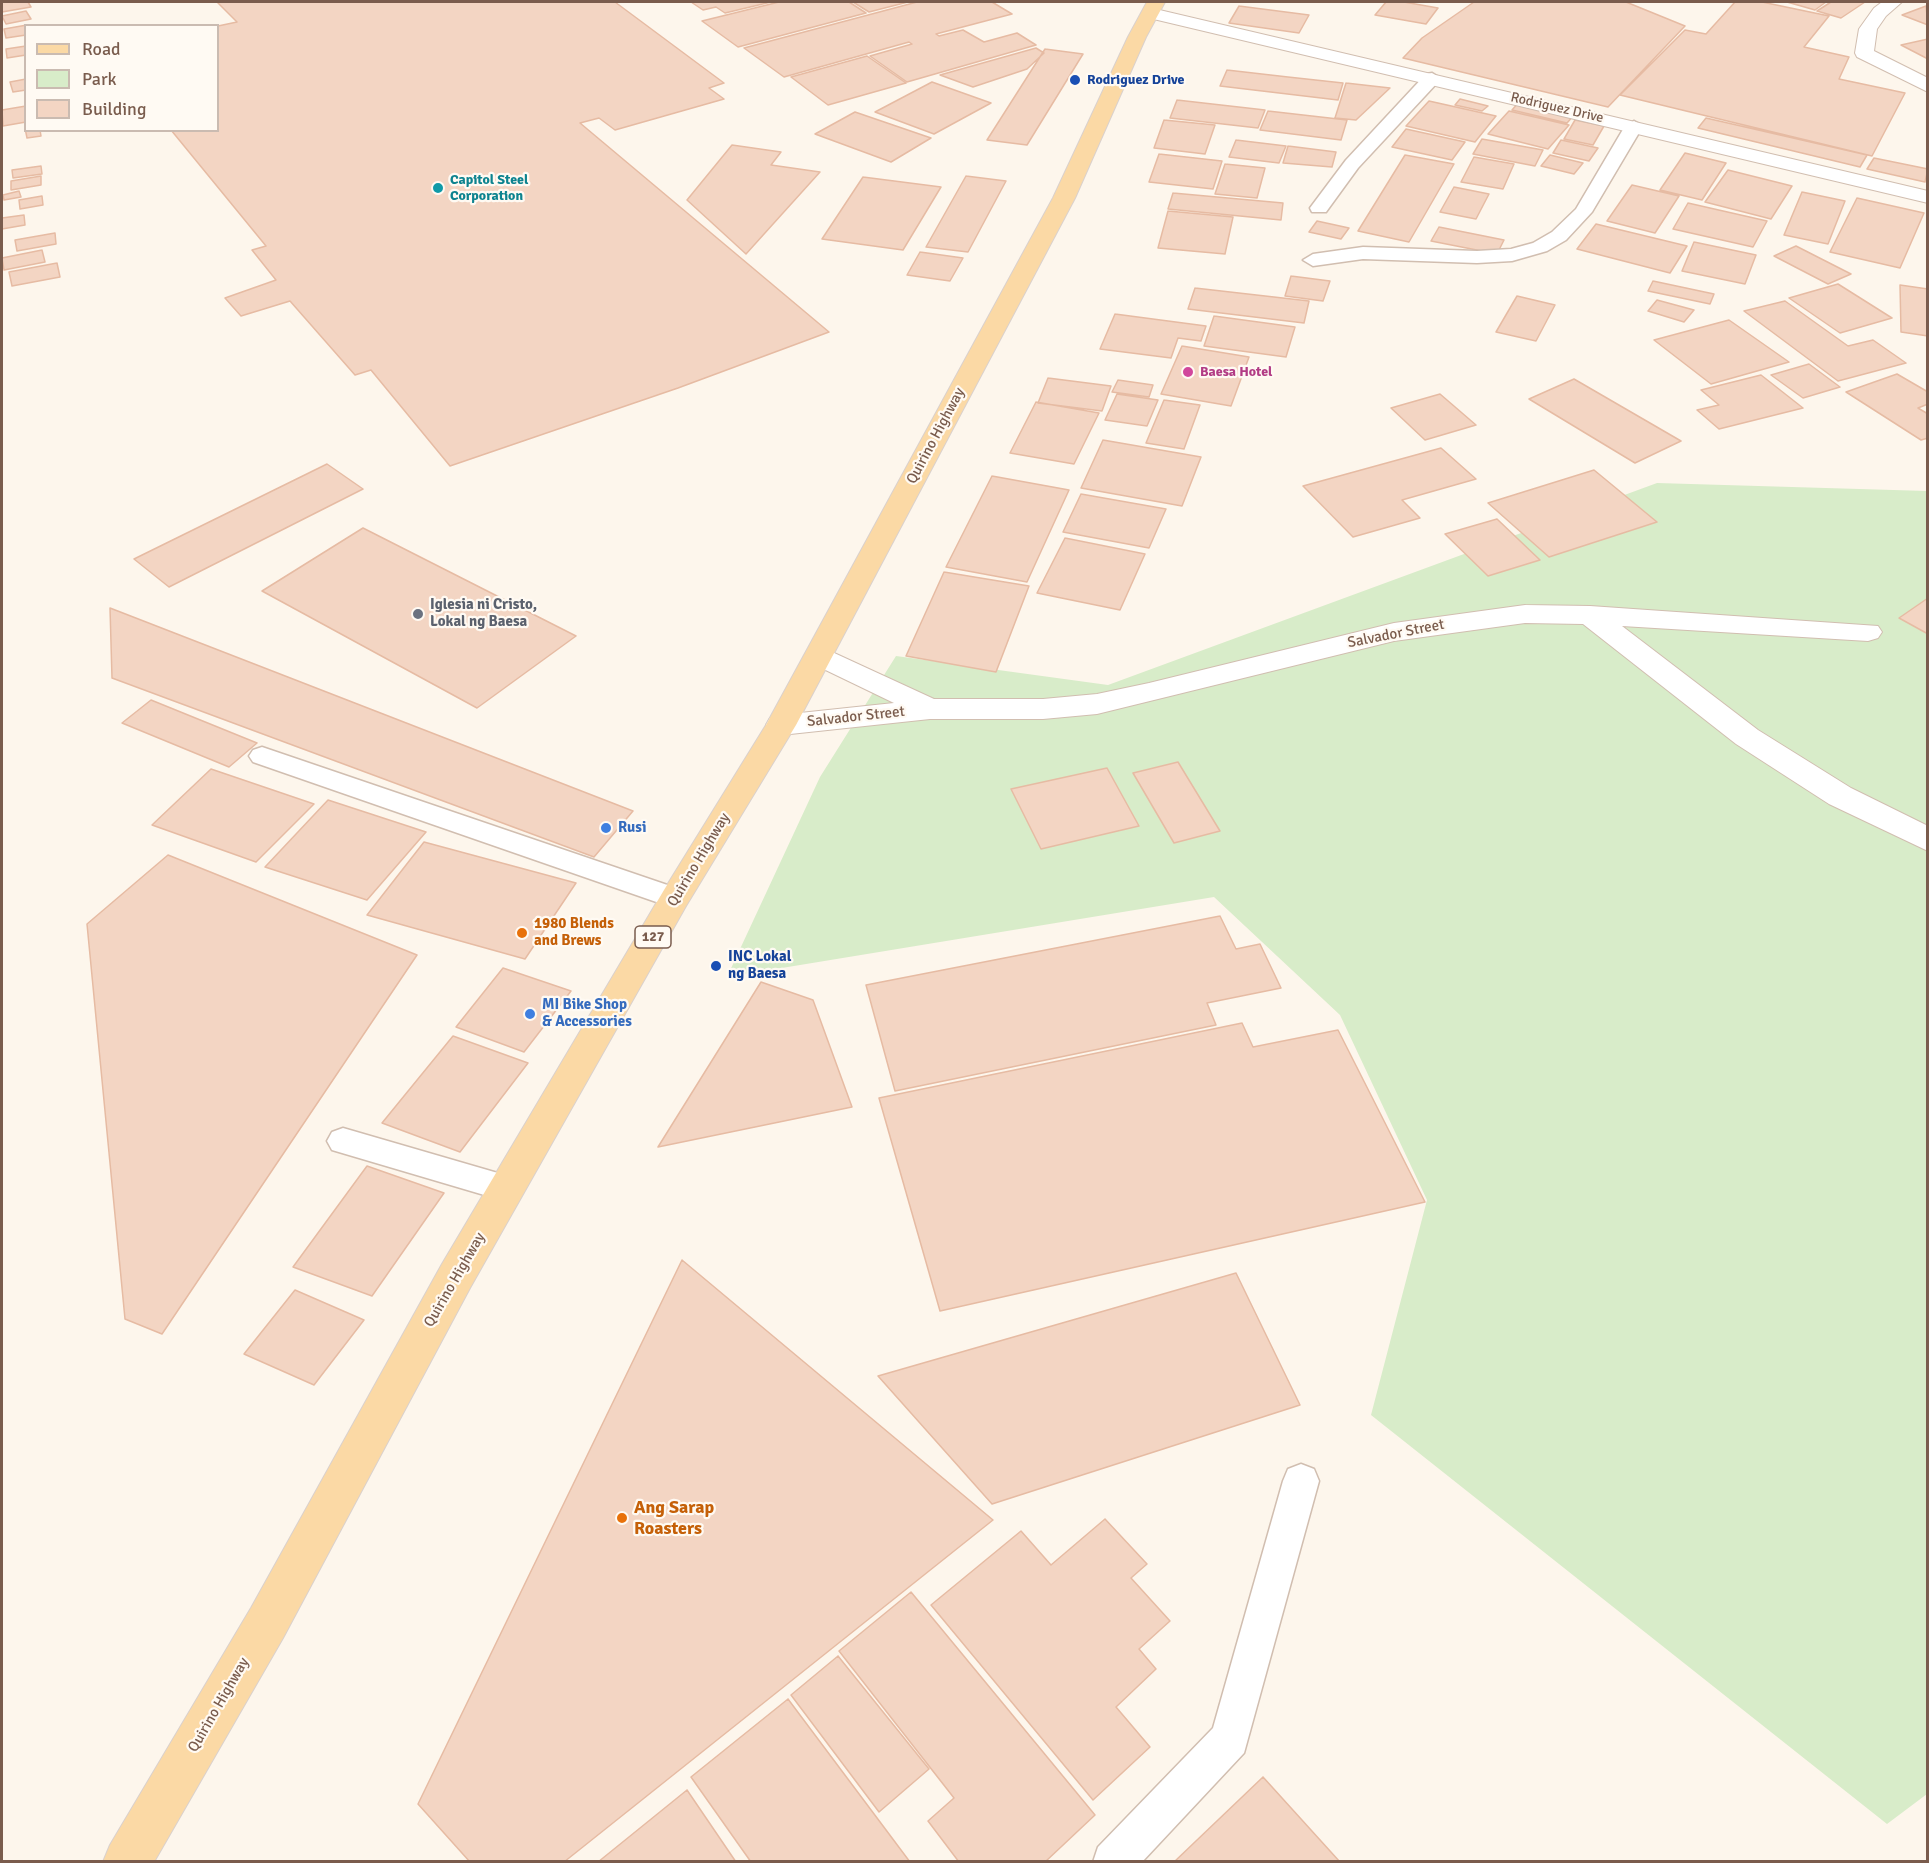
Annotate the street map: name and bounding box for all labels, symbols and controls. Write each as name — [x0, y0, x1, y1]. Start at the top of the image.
legend — [24, 24, 219, 132]
text: Road — [82, 38, 121, 60]
text: Park — [82, 68, 117, 90]
place label: Rodriguez Drive — [1087, 72, 1185, 88]
marker: Rodriguez Drive — [1068, 73, 1082, 87]
street label: Rodriguez Drive — [1509, 89, 1605, 127]
text: Building — [82, 98, 146, 120]
place label: Capitol Steel Corporation — [450, 172, 528, 204]
marker: Capitol Steel Corporation — [431, 181, 445, 195]
place label: Baesa Hotel — [1200, 364, 1273, 380]
marker: Baesa Hotel — [1181, 365, 1195, 379]
street label: Quirino Highway — [903, 385, 969, 487]
place label: Iglesia ni Cristo, Lokal ng Baesa — [430, 596, 537, 631]
marker: Iglesia ni Cristo, Lokal ng Baesa — [411, 607, 425, 621]
street label: Salvador Street — [1346, 616, 1446, 652]
street label: Salvador Street — [806, 703, 906, 731]
street label: Quirino Highway — [664, 810, 734, 910]
place label: Rusi — [618, 819, 646, 837]
marker: Rusi — [599, 821, 613, 835]
place label: 1980 Blends and Brews — [534, 915, 614, 950]
marker: 1980 Blends and Brews — [515, 926, 529, 940]
road number: 127 — [635, 926, 671, 948]
place label: INC Lokal ng Baesa — [728, 948, 791, 983]
marker: INC Lokal ng Baesa — [709, 959, 723, 973]
place label: MI Bike Shop & Accessories — [542, 996, 632, 1031]
marker: MI Bike Shop & Accessories — [523, 1007, 537, 1021]
street label: Quirino Highway — [421, 1229, 489, 1331]
place label: Ang Sarap Roasters — [634, 1497, 714, 1540]
marker: Ang Sarap Roasters — [615, 1511, 629, 1525]
street label: Quirino Highway — [185, 1654, 253, 1756]

